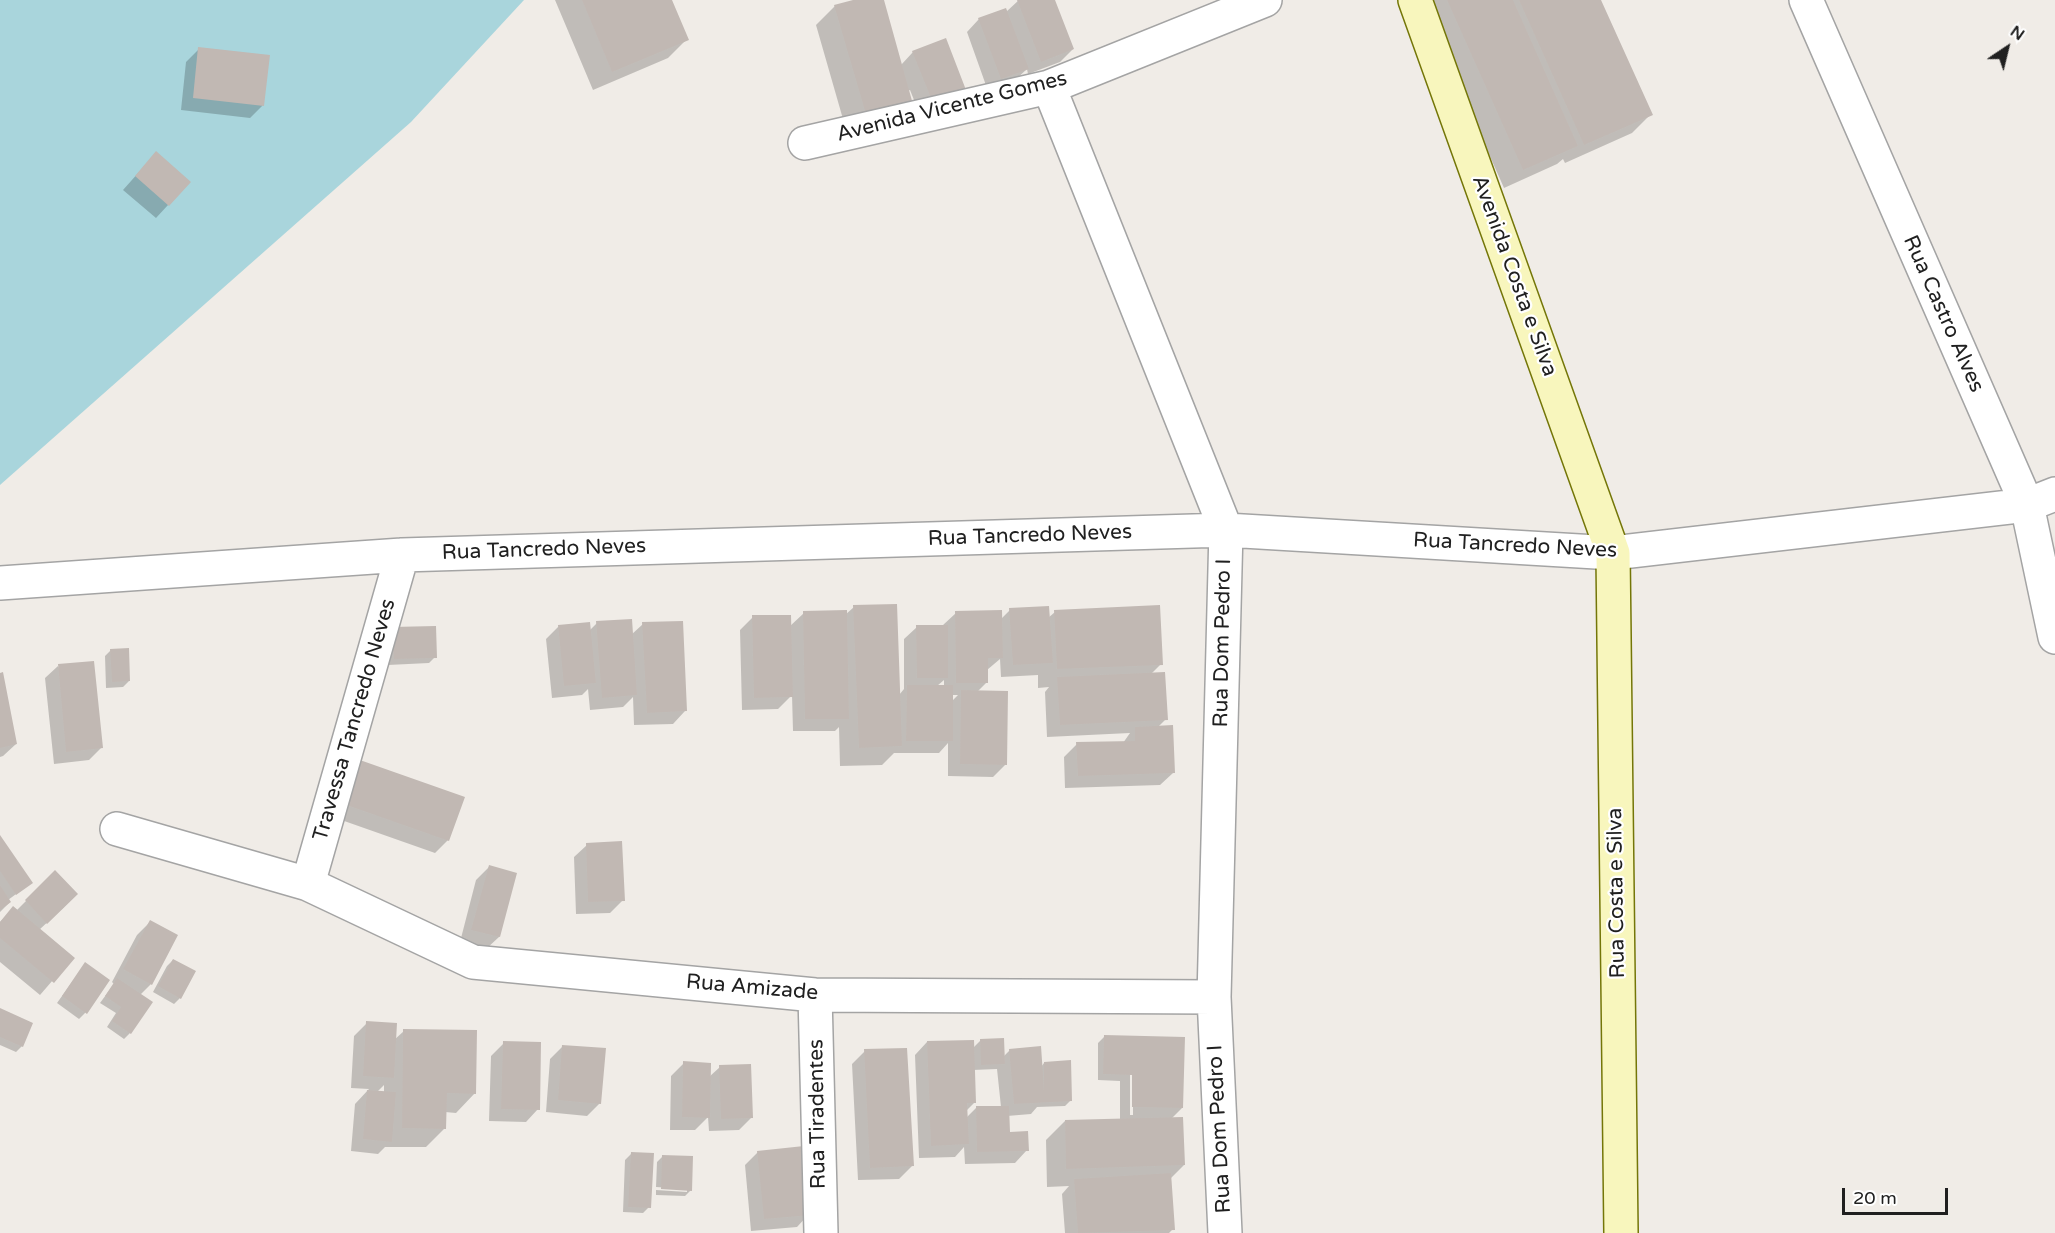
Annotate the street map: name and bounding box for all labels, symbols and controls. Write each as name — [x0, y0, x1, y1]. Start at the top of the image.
north arrow — [1977, 18, 2037, 78]
text: N — [2006, 21, 2028, 45]
street label: Avenida Vicente Gomes — [834, 66, 1070, 148]
street label: Avenida Costa e Silva — [1466, 172, 1562, 380]
street label: Rua Castro Alves — [1897, 232, 1989, 396]
street label: Rua Tancredo Neves — [927, 520, 1133, 552]
street label: Rua Tancredo Neves — [1412, 528, 1618, 564]
street label: Rua Tancredo Neves — [441, 534, 647, 566]
street label: Rua Dom Pedro I — [1209, 558, 1237, 728]
street label: Travessa Tancredo Neves — [308, 596, 402, 844]
street label: Rua Costa e Silva — [1603, 807, 1631, 979]
street label: Rua Amizade — [685, 970, 819, 1006]
street label: Rua Tiradentes — [804, 1039, 832, 1189]
street label: Rua Dom Pedro I — [1203, 1044, 1237, 1214]
scale bar — [1845, 1176, 1952, 1214]
text: 20 m — [1853, 1187, 1897, 1209]

